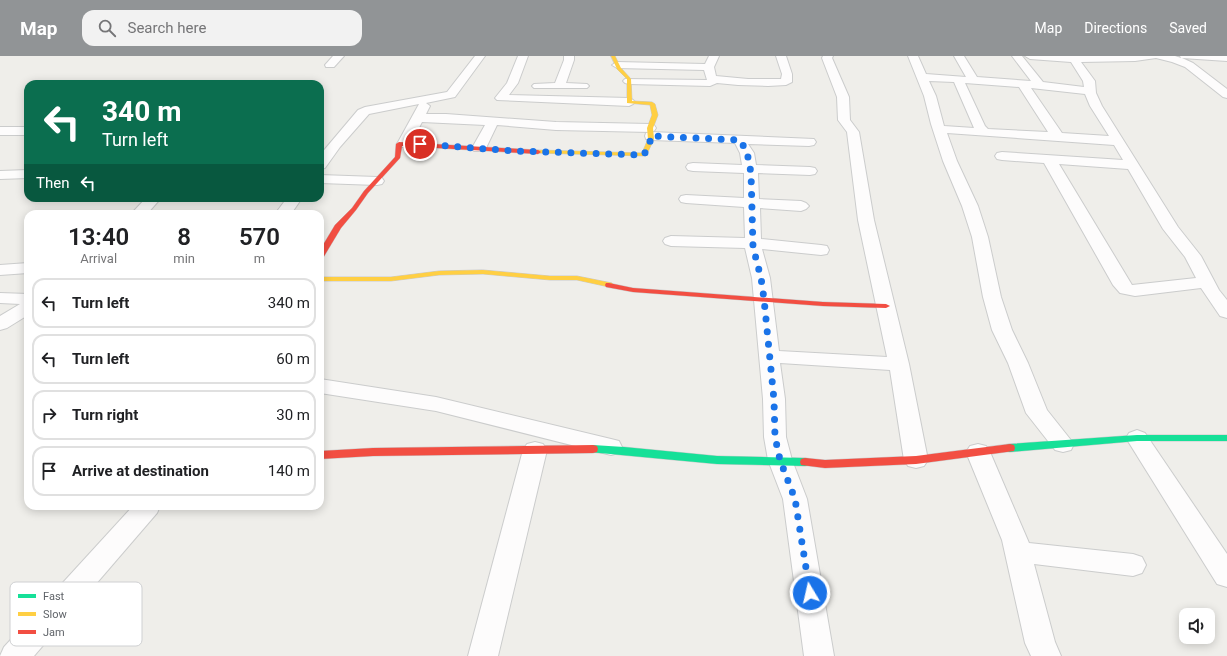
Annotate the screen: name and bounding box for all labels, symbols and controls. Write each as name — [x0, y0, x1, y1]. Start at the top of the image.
search box — [82, 10, 362, 46]
text: Map — [20, 17, 58, 40]
icon: search — [96, 17, 118, 39]
text: Search here — [128, 19, 206, 37]
text: Map — [1035, 20, 1062, 36]
text: Directions — [1084, 20, 1147, 36]
text: Saved — [1169, 20, 1207, 36]
text: 340 m — [102, 95, 181, 128]
icon: left — [36, 96, 88, 148]
pin — [403, 127, 437, 161]
text: Turn left — [102, 129, 168, 150]
icon: arrive — [409, 133, 431, 155]
icon: left — [77, 172, 99, 194]
text: Then — [36, 174, 69, 192]
text: 13:40 — [68, 223, 129, 251]
text: 8 — [177, 223, 191, 251]
text: 570 — [239, 223, 280, 251]
text: Arrival — [80, 251, 117, 266]
text: min — [173, 251, 195, 266]
text: m — [254, 251, 265, 266]
icon: left — [38, 292, 60, 314]
text: Turn left — [72, 294, 129, 312]
text: 340 m — [268, 294, 310, 312]
icon: left — [38, 348, 60, 370]
text: Turn left — [72, 350, 129, 368]
text: 60 m — [276, 350, 310, 368]
icon: right — [38, 404, 60, 426]
text: Turn right — [72, 406, 138, 424]
text: 30 m — [276, 406, 310, 424]
icon: arrive — [38, 460, 60, 482]
text: Arrive at destination — [72, 462, 209, 480]
text: 140 m — [268, 462, 310, 480]
position arrow — [789, 572, 831, 614]
legend — [10, 582, 142, 646]
text: Fast — [43, 590, 65, 603]
text: Slow — [43, 608, 67, 621]
map controls — [1179, 608, 1215, 644]
button: sound — [1179, 608, 1215, 644]
text: Jam — [43, 626, 65, 639]

